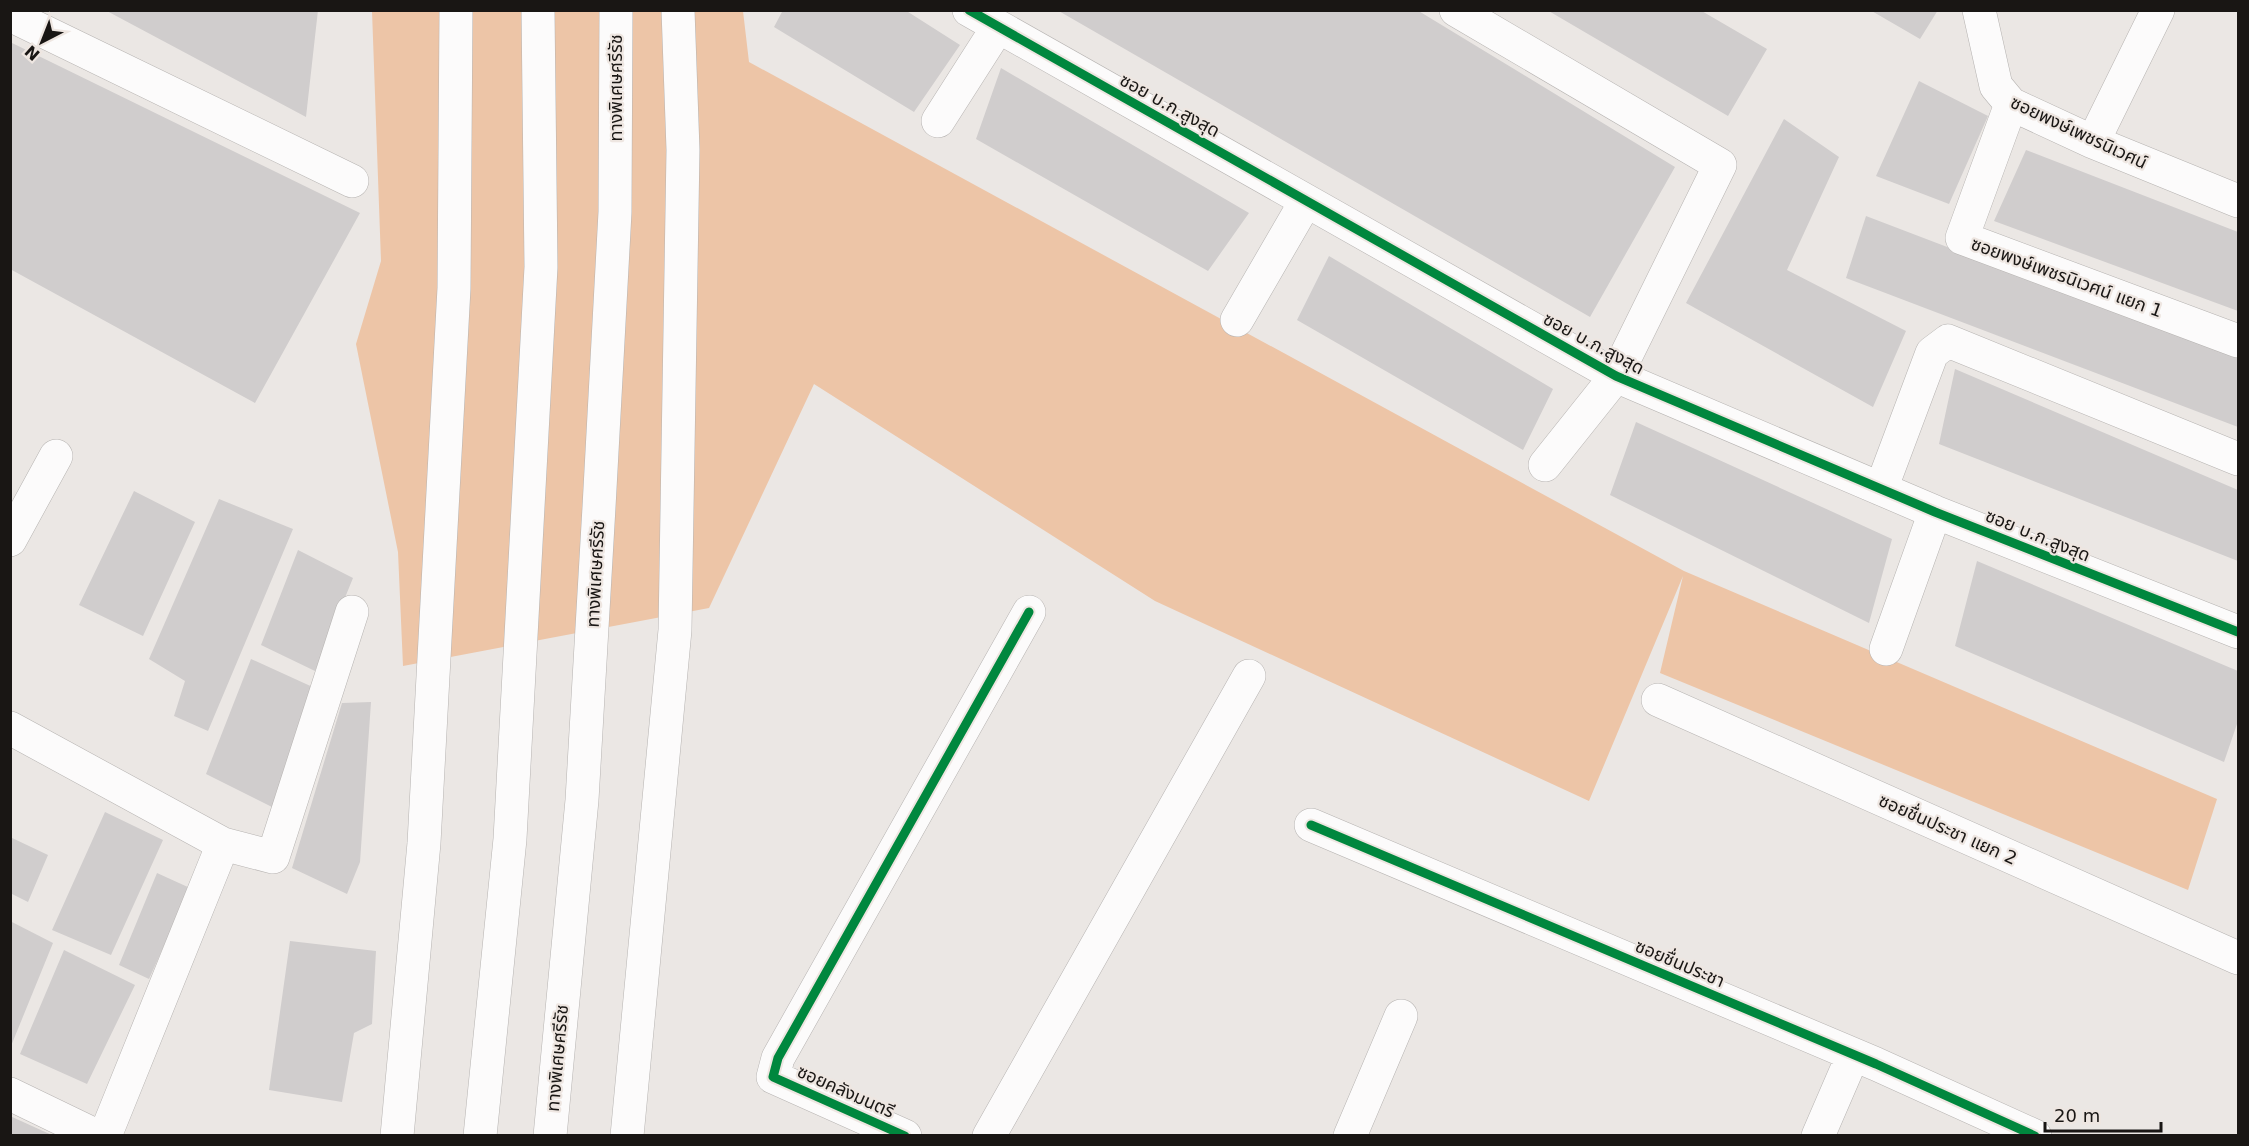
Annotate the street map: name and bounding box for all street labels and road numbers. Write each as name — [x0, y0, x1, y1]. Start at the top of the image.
street label: ทางพิเศษศรีรัช — [605, 34, 626, 142]
street label: ซอย บ.ก.สูงสุด — [1115, 69, 1224, 143]
street label: ซอยพงษ์เพชรนิเวศน์ — [2007, 91, 2151, 173]
street label: ซอยพงษ์เพชรนิเวศน์ แยก 1 — [1968, 233, 2166, 321]
street label: ซอย บ.ก.สูงสุด — [1539, 308, 1648, 380]
street label: ซอย บ.ก.สูงสุด — [1982, 504, 2093, 567]
street label: ทางพิเศษศรีรัช — [582, 520, 608, 628]
street label: ซอยชื่นประชา แยก 2 — [1876, 787, 2021, 869]
street label: ซอยชื่นประชา — [1632, 933, 1729, 991]
street label: ทางพิเศษศรีรัช — [542, 1004, 572, 1112]
street label: ซอยคลังมนตรี — [794, 1060, 898, 1122]

